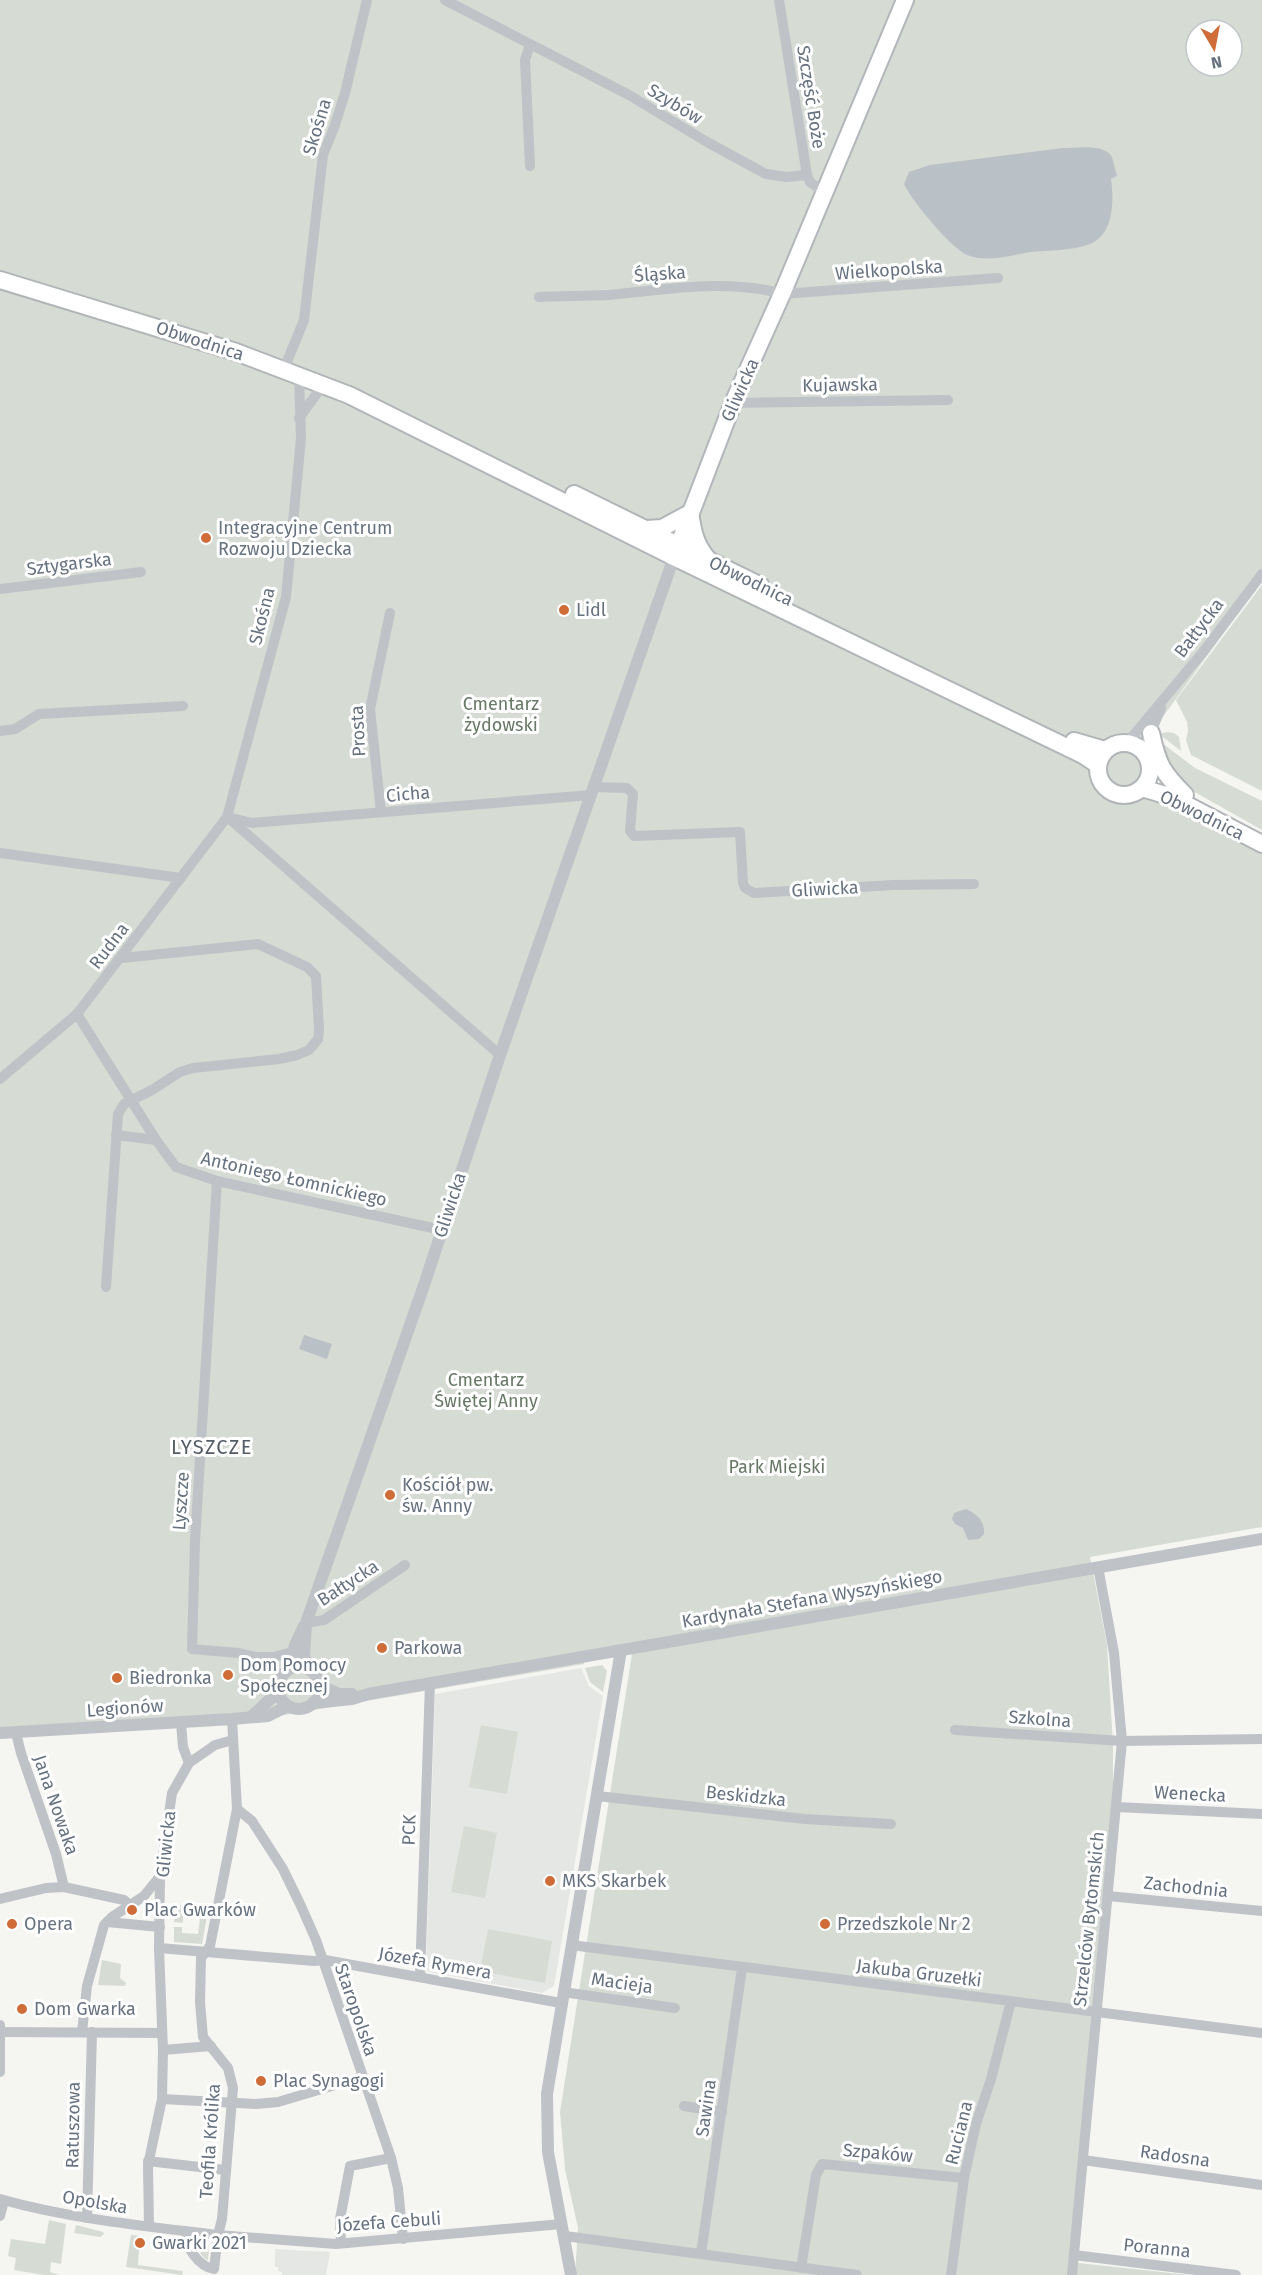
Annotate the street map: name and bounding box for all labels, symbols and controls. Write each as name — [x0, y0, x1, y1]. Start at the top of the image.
north arrow — [1184, 18, 1244, 78]
street label: Szczęść Boże — [792, 44, 830, 150]
text: N — [1210, 52, 1223, 73]
street label: Szybów — [643, 79, 707, 129]
street label: Skośna — [298, 96, 336, 158]
street label: Wielkopolska — [834, 255, 944, 285]
street label: Śląska — [633, 261, 687, 287]
street label: Obwodnica — [153, 316, 247, 366]
street label: Gliwicka — [716, 355, 764, 425]
street label: Kujawska — [802, 373, 878, 397]
place label: Integracyjne Centrum Rozwoju Dziecka — [218, 517, 392, 560]
marker: Integracyjne Centrum Rozwoju Dziecka — [199, 531, 213, 545]
street label: Sztygarska — [25, 548, 113, 580]
street label: Obwodnica — [705, 551, 797, 611]
street label: Skośna — [244, 585, 280, 647]
street label: Bałtycka — [1170, 594, 1228, 662]
place label: Lidl — [576, 599, 606, 621]
marker: Lidl — [557, 603, 571, 617]
park label: Cmentarz żydowski — [463, 693, 539, 736]
street label: Prosta — [346, 705, 370, 757]
street label: Cicha — [385, 781, 431, 807]
street label: Obwodnica — [1156, 785, 1248, 845]
street label: Gliwicka — [791, 876, 859, 902]
street label: Rudna — [84, 918, 134, 974]
street label: Antoniego Łomnickiego — [199, 1147, 389, 1211]
street label: Gliwicka — [429, 1170, 471, 1240]
park label: Cmentarz Świętej Anny — [434, 1369, 538, 1412]
district label: LYSZCZE — [171, 1435, 253, 1459]
park label: Park Miejski — [729, 1456, 825, 1478]
street label: Lyszcze — [168, 1471, 194, 1531]
place label: Kościół pw. św. Anny — [402, 1474, 493, 1517]
marker: Kościół pw. św. Anny — [383, 1488, 397, 1502]
street label: Bałtycka — [313, 1555, 383, 1611]
street label: Kardynała Stefana Wyszyńskiego — [680, 1565, 944, 1633]
place label: Parkowa — [394, 1637, 462, 1659]
marker: Parkowa — [375, 1641, 389, 1655]
place label: Dom Pomocy Społecznej — [240, 1654, 346, 1697]
place label: Biedronka — [129, 1667, 212, 1689]
marker: Dom Pomocy Społecznej — [221, 1668, 235, 1682]
marker: Biedronka — [110, 1671, 124, 1685]
street label: Legionów — [86, 1694, 164, 1722]
street label: Szkolna — [1008, 1706, 1072, 1732]
street label: Jana Nowaka — [29, 1752, 83, 1858]
street label: Beskidzka — [705, 1781, 787, 1811]
street label: Wenecka — [1153, 1781, 1227, 1807]
street label: Gliwicka — [152, 1810, 180, 1878]
street label: PCK — [397, 1814, 421, 1846]
street label: Strzelców Bytomskich — [1069, 1830, 1109, 2008]
place label: MKS Skarbek — [562, 1870, 667, 1892]
street label: Zachodnia — [1143, 1872, 1229, 1902]
marker: MKS Skarbek — [543, 1874, 557, 1888]
place label: Plac Gwarków — [144, 1899, 256, 1921]
marker: Plac Gwarków — [125, 1903, 139, 1917]
place label: Opera — [24, 1913, 73, 1935]
place label: Przedszkole Nr 2 — [837, 1913, 971, 1935]
marker: Opera — [5, 1917, 19, 1931]
marker: Przedszkole Nr 2 — [818, 1917, 832, 1931]
street label: Józefa Rymera — [377, 1942, 493, 1984]
street label: Jakuba Gruzełki — [855, 1954, 983, 1992]
street label: Staropolska — [330, 1961, 382, 2059]
street label: Macieja — [590, 1968, 654, 1998]
place label: Dom Gwarka — [34, 1998, 136, 2020]
marker: Dom Gwarka — [15, 2002, 29, 2016]
place label: Plac Synagogi — [273, 2070, 384, 2092]
marker: Plac Synagogi — [254, 2074, 268, 2088]
street label: Sawina — [691, 2078, 721, 2138]
street label: Ratuszowa — [61, 2082, 85, 2168]
street label: Teofila Królika — [195, 2083, 225, 2199]
street label: Ruciana — [940, 2099, 978, 2167]
street label: Szpaków — [842, 2139, 914, 2167]
street label: Radosna — [1139, 2140, 1211, 2172]
street label: Opolska — [61, 2185, 129, 2219]
street label: Józefa Cebuli — [336, 2207, 442, 2237]
place label: Gwarki 2021 — [152, 2232, 247, 2254]
street label: Poranna — [1122, 2234, 1192, 2262]
marker: Gwarki 2021 — [133, 2236, 147, 2250]

